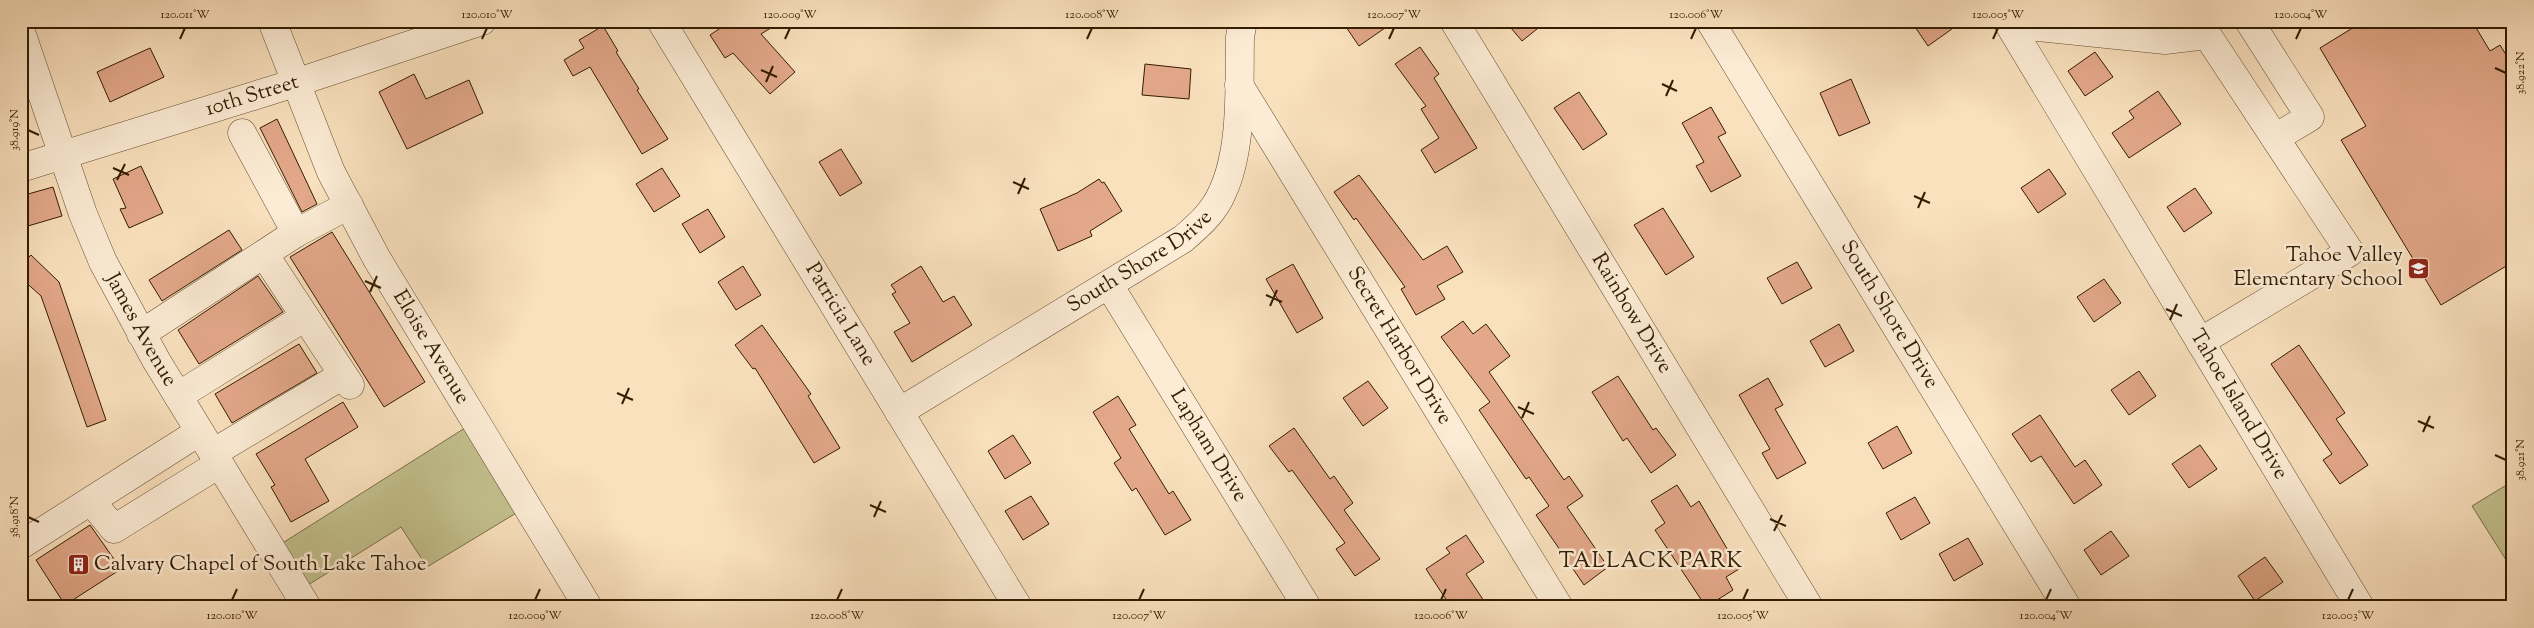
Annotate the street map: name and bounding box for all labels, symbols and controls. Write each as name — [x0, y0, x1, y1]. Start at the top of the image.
text: 120.011°W — [160, 6, 210, 24]
text: 120.010°W — [461, 6, 513, 24]
text: 120.009°W — [763, 6, 817, 24]
text: 120.008°W — [1065, 6, 1119, 24]
text: 120.007°W — [1367, 6, 1421, 24]
text: 120.006°W — [1669, 6, 1723, 24]
text: 120.005°W — [1972, 6, 2025, 24]
text: 120.004°W — [2275, 6, 2328, 24]
text: 38.922°N — [2512, 51, 2530, 95]
street label: 10th Street — [202, 68, 303, 125]
text: 38.919°N — [6, 109, 24, 151]
street label: South Shore Drive — [1062, 204, 1220, 321]
street label: South Shore Drive — [1832, 235, 1946, 395]
place label: Tahoe Valley Elementary School — [2234, 241, 2404, 295]
street label: Rainbow Drive — [1583, 248, 1679, 379]
school or university icon: Tahoe Valley Elementary School — [2407, 256, 2431, 280]
street label: Patricia Lane — [797, 257, 883, 372]
street label: Secret Harbor Drive — [1339, 261, 1459, 431]
street label: James Avenue — [96, 267, 184, 393]
street label: Eloise Avenue — [384, 285, 477, 410]
street label: Tahoe Island Drive — [2181, 324, 2295, 485]
street label: Lapham Drive — [1162, 384, 1254, 508]
text: 38.921°N — [2512, 439, 2530, 481]
text: 38.918°N — [6, 496, 24, 538]
district label: TALLACK PARK — [1558, 546, 1744, 578]
place label: Calvary Chapel of South Lake Tahoe — [94, 550, 426, 580]
building icon: Calvary Chapel of South Lake Tahoe — [66, 553, 90, 577]
text: 120.010°W — [206, 607, 258, 625]
text: 120.009°W — [508, 607, 562, 625]
text: 120.008°W — [810, 607, 864, 625]
text: 120.007°W — [1112, 607, 1166, 625]
text: 120.006°W — [1414, 607, 1468, 625]
text: 120.005°W — [1717, 607, 1770, 625]
text: 120.004°W — [2020, 607, 2073, 625]
text: 120.003°W — [2322, 607, 2375, 625]

